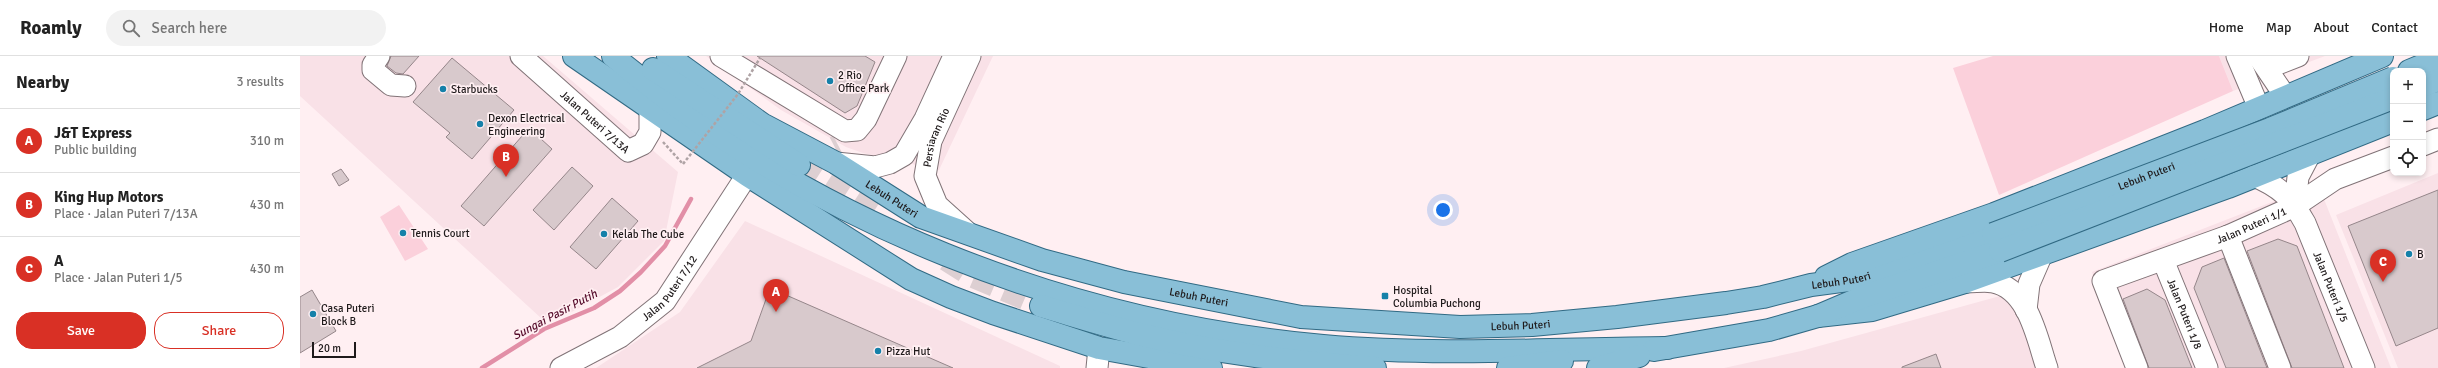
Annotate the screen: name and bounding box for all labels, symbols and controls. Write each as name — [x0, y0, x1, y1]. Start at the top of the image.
search box — [106, 10, 386, 46]
text: Roamly — [20, 16, 82, 40]
icon: search — [120, 17, 142, 39]
text: Search here — [152, 19, 227, 37]
text: Home — [2209, 19, 2244, 36]
text: Map — [2266, 19, 2291, 36]
text: About — [2313, 19, 2349, 36]
text: Contact — [2371, 19, 2418, 36]
map controls — [2390, 68, 2426, 176]
button: + — [2390, 68, 2426, 104]
place label: 2 Rio Office Park — [838, 69, 890, 95]
text: Nearby — [16, 72, 69, 93]
text: 3 results — [236, 74, 284, 90]
marker: 2 Rio Office Park — [825, 76, 835, 86]
place label: Starbucks — [451, 83, 498, 96]
marker: Starbucks — [438, 84, 448, 94]
street label: Jalan Puteri 7/13A — [558, 88, 632, 156]
button: − — [2390, 104, 2426, 140]
street label: Persiaran Rio — [920, 105, 952, 168]
place label: Dexon Electrical Engineering — [488, 112, 565, 138]
marker: Dexon Electrical Engineering — [475, 119, 485, 129]
text: J&T Express — [54, 124, 132, 142]
text: A — [25, 133, 33, 149]
text: 310 m — [250, 133, 284, 149]
button: locate — [2390, 140, 2426, 176]
text: Public building — [54, 142, 137, 158]
pin: B — [493, 144, 519, 177]
street label: Lebuh Puteri — [2116, 159, 2177, 193]
street label: Lebuh Puteri — [863, 177, 921, 220]
text: King Hup Motors — [54, 188, 163, 206]
text: B — [25, 197, 33, 213]
text: 430 m — [250, 197, 284, 213]
your location — [1433, 200, 1453, 220]
street label: Jalan Puteri 1/1 — [2215, 204, 2288, 246]
text: Place · Jalan Puteri 7/13A — [54, 206, 198, 222]
place label: Tennis Court — [411, 227, 470, 240]
marker: Tennis Court — [398, 228, 408, 238]
place label: Kelab The Cube — [612, 228, 684, 241]
marker: Kelab The Cube — [599, 229, 609, 239]
place label: B — [2417, 248, 2424, 261]
pin: C — [2370, 249, 2396, 282]
marker: B — [2404, 249, 2414, 259]
street label: Jalan Puteri 1/5 — [2311, 250, 2351, 324]
text: A — [54, 252, 64, 270]
street label: Jalan Puteri 7/12 — [639, 253, 700, 323]
text: C — [25, 261, 33, 277]
text: 430 m — [250, 261, 284, 277]
street label: Lebuh Puteri — [1811, 269, 1872, 291]
text: Place · Jalan Puteri 1/5 — [54, 270, 183, 286]
street label: Jalan Puteri 1/8 — [2165, 276, 2205, 351]
pin: A — [763, 279, 789, 312]
place label: Hospital Columbia Puchong — [1393, 284, 1481, 310]
street label: Lebuh Puteri — [1168, 285, 1230, 309]
water label: Sungai Pasir Putih — [510, 286, 600, 344]
marker: Hospital Columbia Puchong — [1380, 291, 1390, 301]
place label: Casa Puteri Block B — [321, 302, 375, 328]
marker: Casa Puteri Block B — [308, 309, 318, 319]
button: Save — [16, 312, 146, 349]
button: Share — [154, 312, 284, 349]
street label: Lebuh Puteri — [1490, 317, 1551, 333]
scale bar — [312, 340, 356, 359]
text: 20 m — [318, 342, 341, 355]
place label: Pizza Hut — [886, 345, 930, 358]
marker: Pizza Hut — [873, 346, 883, 356]

